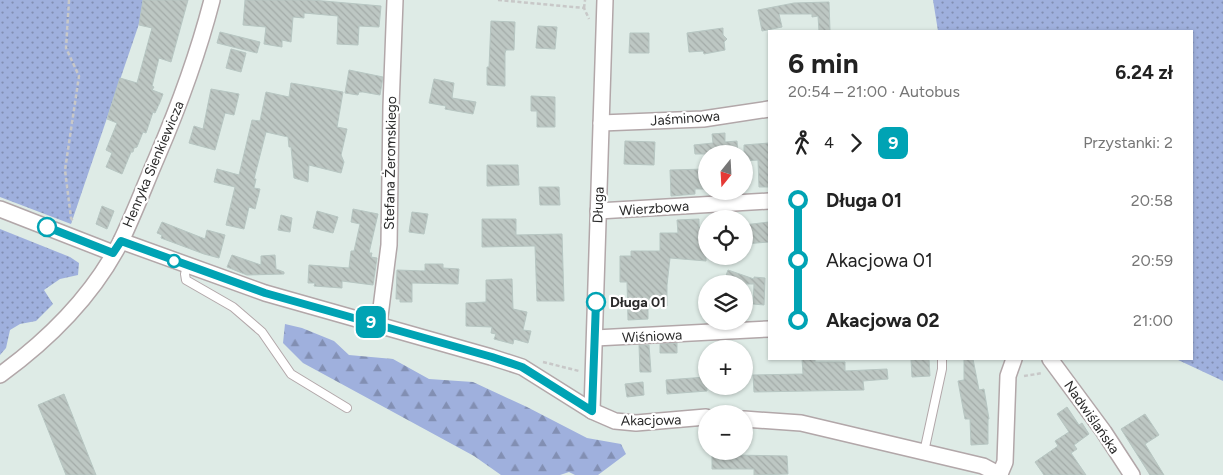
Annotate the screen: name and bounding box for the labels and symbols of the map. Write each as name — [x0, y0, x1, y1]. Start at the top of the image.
street label: Stefana Żeromskiego — [381, 96, 400, 230]
street label: Henryka Sienkiewicza — [119, 98, 188, 230]
street label: Jaśminowa — [650, 108, 720, 129]
north arrow — [698, 145, 752, 200]
street label: Długa — [589, 186, 608, 224]
street label: Wierzbowa — [619, 198, 690, 219]
unlabelled marker — [37, 217, 57, 237]
unlabelled marker — [167, 254, 181, 268]
marker: Długa 01 — [586, 292, 606, 312]
place label: Długa 01 — [610, 294, 666, 311]
line badge: 9 — [355, 306, 387, 338]
street label: Wiśniowa — [622, 326, 683, 347]
street label: Nadwiślańska — [1060, 377, 1123, 457]
street label: Akacjowa — [621, 411, 681, 430]

